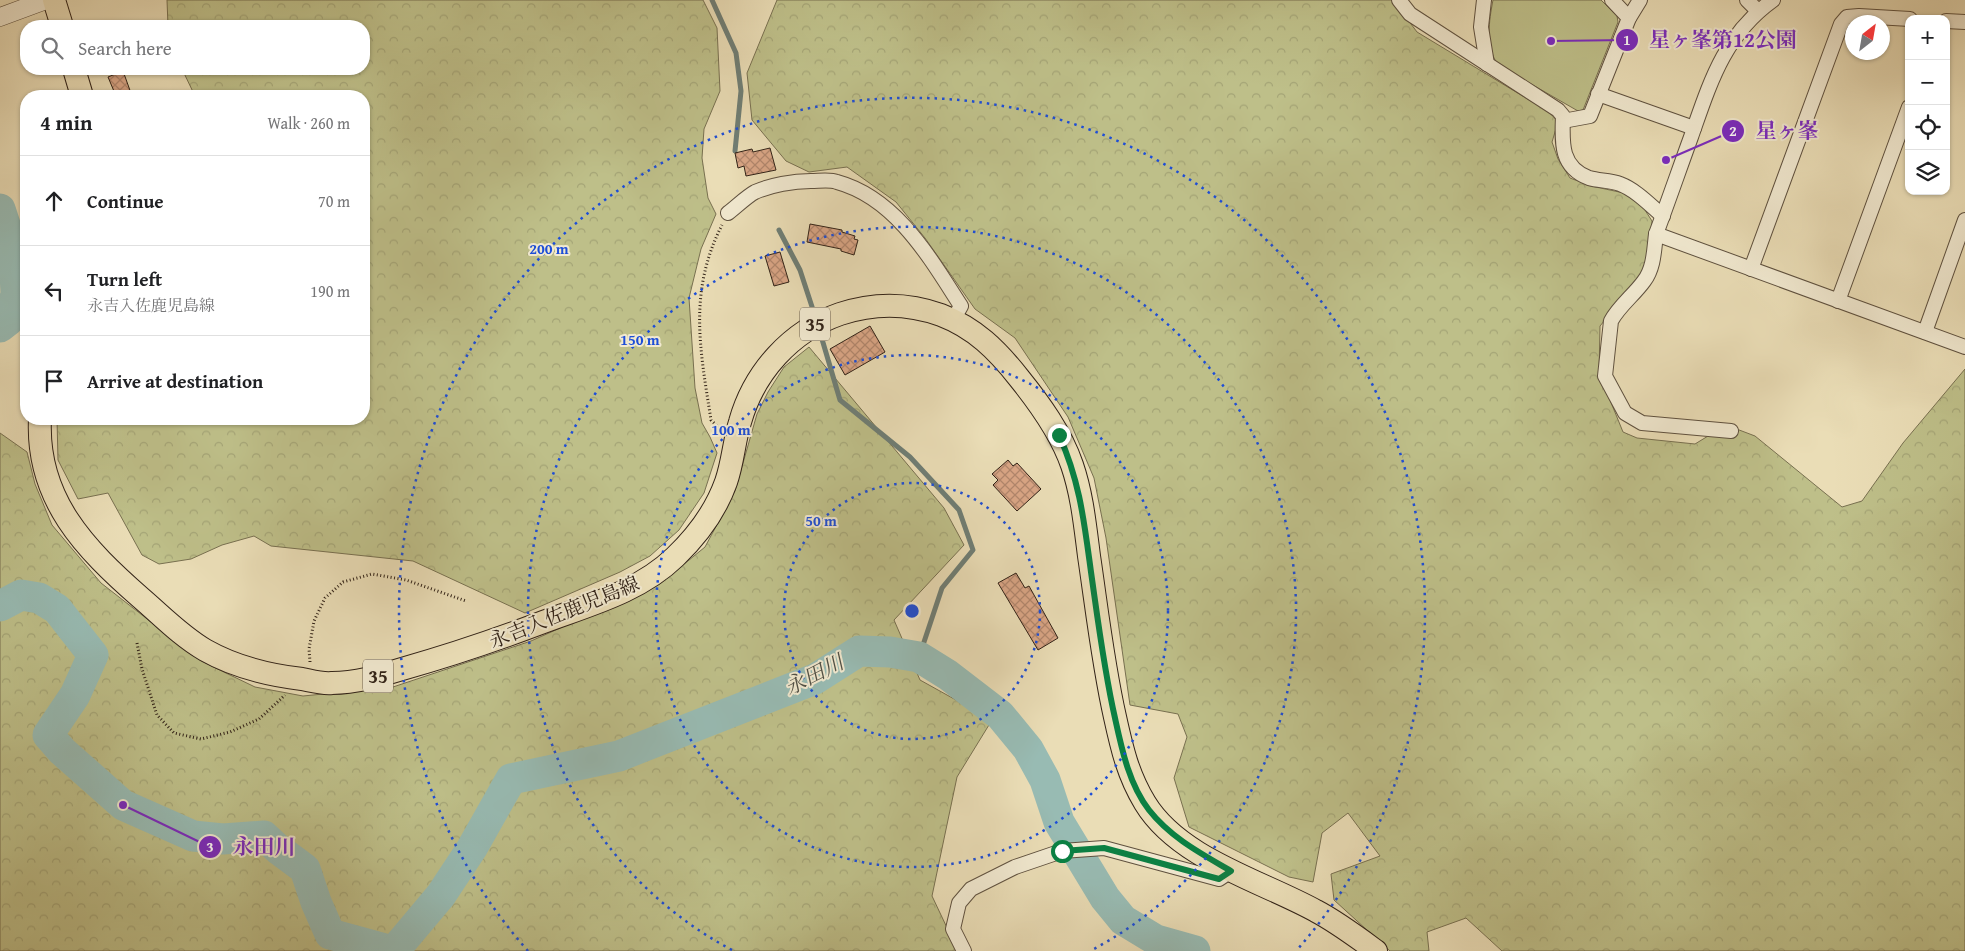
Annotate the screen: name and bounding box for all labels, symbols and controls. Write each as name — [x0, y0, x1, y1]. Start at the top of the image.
north arrow — [1845, 15, 1890, 60]
map controls — [1905, 15, 1950, 195]
button: + — [1905, 15, 1950, 60]
search box — [20, 20, 370, 75]
callout: 星ヶ峯第12公園 — [1614, 22, 1807, 58]
text: 星ヶ峯第12公園 — [1649, 24, 1797, 55]
text: 1 — [1623, 29, 1631, 50]
icon: search — [38, 34, 66, 62]
text: Search here — [78, 34, 172, 62]
button: − — [1905, 60, 1950, 105]
button: locate — [1905, 105, 1950, 150]
text: 4 min — [40, 107, 92, 138]
text: Walk · 260 m — [267, 111, 350, 135]
callout: 星ヶ峯 — [1721, 113, 1829, 149]
text: 星ヶ峯 — [1756, 115, 1819, 146]
text: 2 — [1729, 120, 1737, 141]
button: layers — [1905, 150, 1950, 195]
icon: ahead — [40, 187, 68, 215]
text: Continue — [87, 187, 164, 215]
text: 70 m — [318, 189, 350, 213]
text: 200 m — [529, 238, 569, 259]
text: Turn left — [87, 265, 162, 293]
icon: left — [40, 277, 68, 305]
text: 190 m — [310, 279, 350, 303]
text: 永吉入佐鹿児島線 — [87, 293, 215, 317]
road number: 35 — [800, 308, 830, 340]
text: 150 m — [620, 329, 660, 350]
icon: arrive — [40, 367, 68, 395]
text: Arrive at destination — [87, 367, 263, 395]
text: 100 m — [711, 419, 751, 440]
route end — [1048, 424, 1071, 447]
text: 50 m — [805, 510, 837, 531]
street label: 永吉入佐鹿児島線 — [484, 568, 643, 655]
centre of rings — [903, 602, 921, 620]
water label: 永田川 — [779, 646, 851, 703]
road number: 35 — [363, 659, 393, 692]
callout: 永田川 — [197, 829, 305, 865]
text: 永田川 — [233, 831, 296, 862]
text: 3 — [206, 836, 214, 857]
route start — [1051, 840, 1074, 863]

